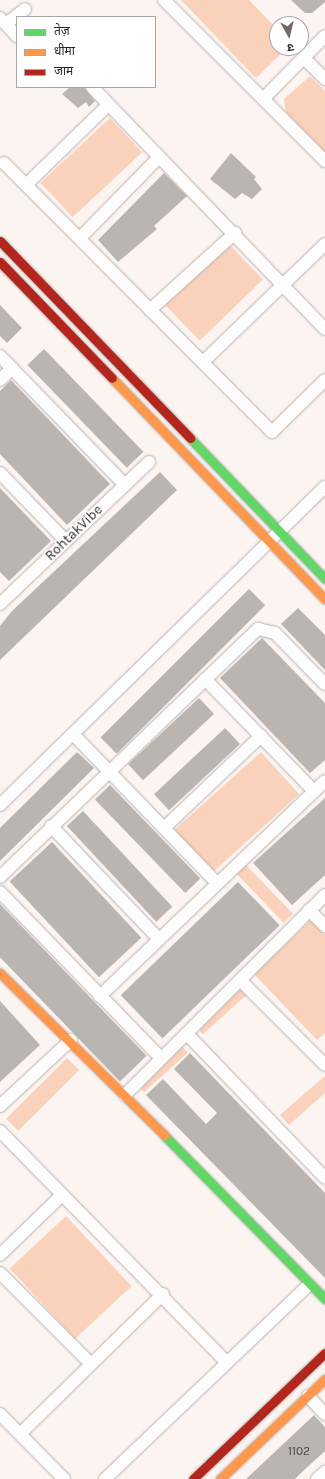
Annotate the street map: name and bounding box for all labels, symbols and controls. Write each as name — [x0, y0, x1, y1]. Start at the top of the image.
legend — [16, 16, 156, 88]
north arrow — [269, 16, 309, 56]
text: तेज़ — [54, 24, 70, 38]
text: उ — [287, 41, 295, 54]
text: धीमा — [54, 44, 75, 58]
text: जाम — [54, 64, 73, 78]
street label: RohtakVibe — [42, 502, 106, 564]
house number: 1102 — [288, 1445, 310, 1459]

